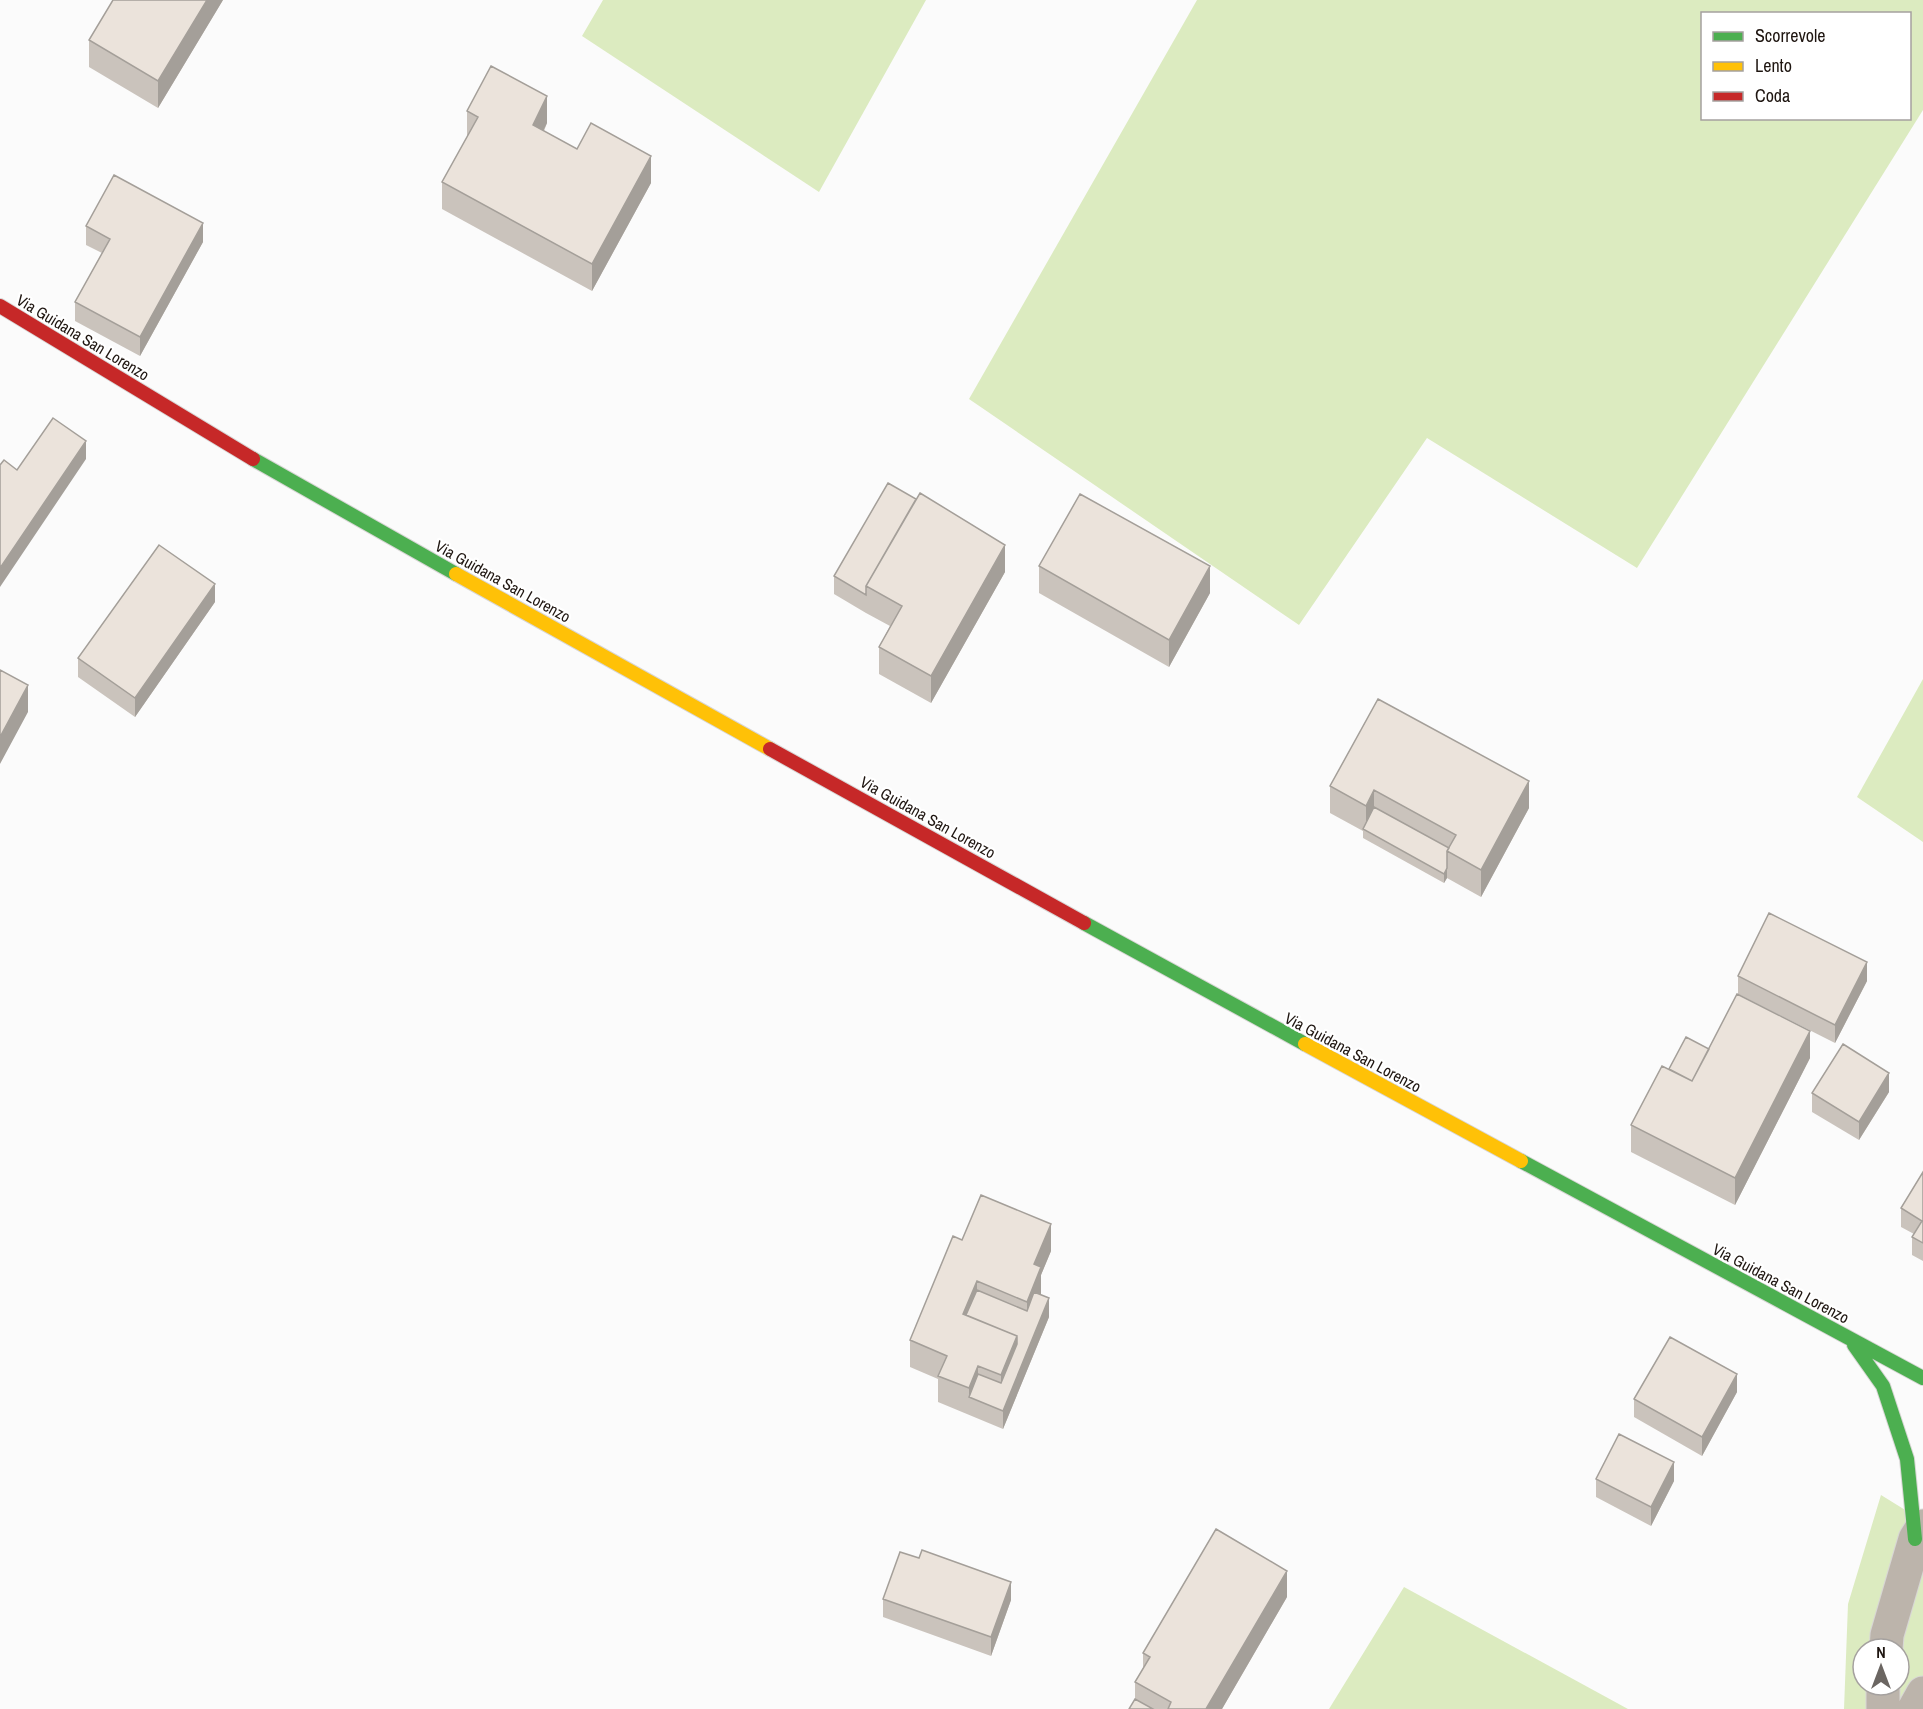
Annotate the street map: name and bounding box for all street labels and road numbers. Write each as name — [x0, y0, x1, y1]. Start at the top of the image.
street label: Via Guidana San Lorenzo — [12, 289, 154, 385]
street label: Via Guidana San Lorenzo — [431, 535, 575, 627]
street label: Via Guidana San Lorenzo — [856, 771, 1000, 863]
street label: Via Guidana San Lorenzo — [1281, 1007, 1425, 1097]
street label: Via Guidana San Lorenzo — [1709, 1238, 1853, 1328]

